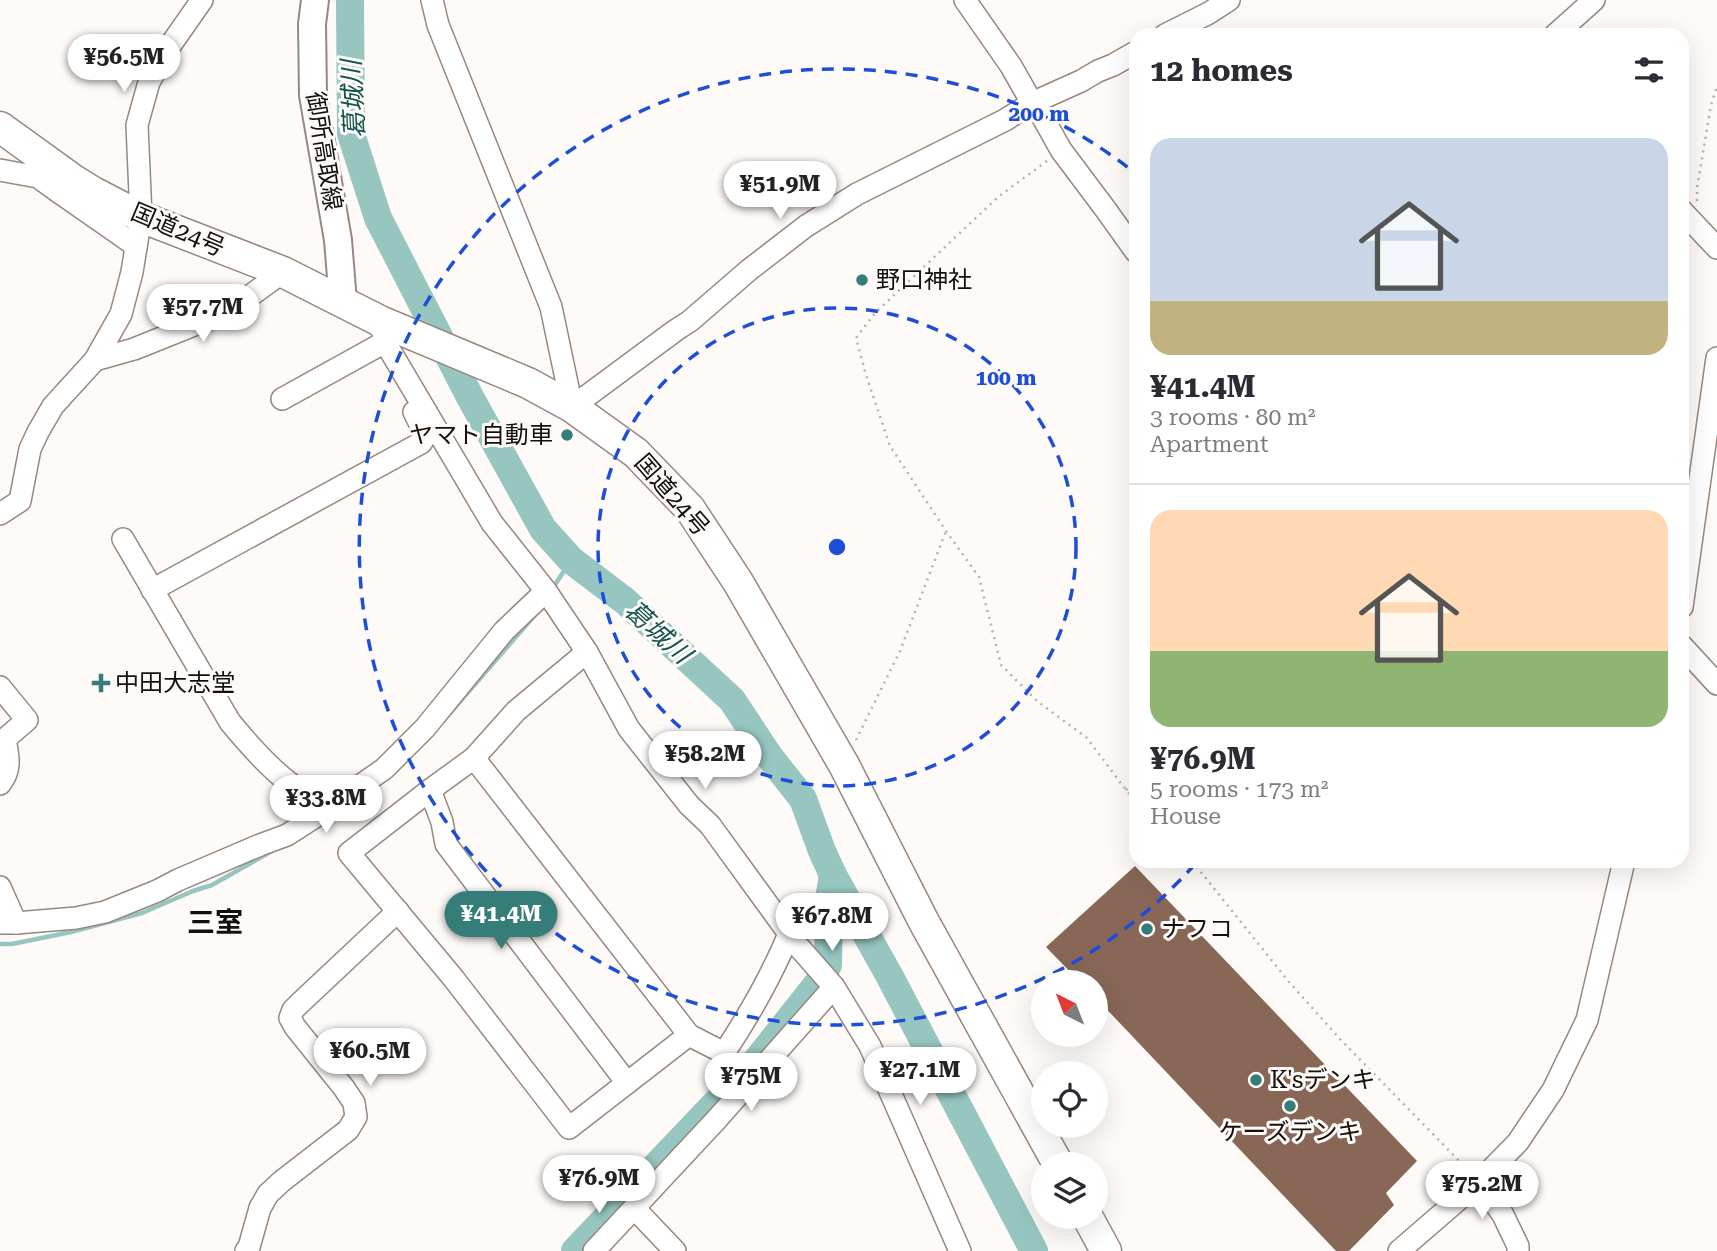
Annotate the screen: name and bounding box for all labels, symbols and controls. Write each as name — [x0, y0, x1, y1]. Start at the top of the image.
pin: ¥56.5M — [67, 34, 181, 94]
text: ¥56.5M — [84, 43, 164, 70]
icon: filters — [1630, 51, 1668, 89]
text: 12 homes — [1150, 53, 1293, 88]
water label: 葛城川 — [336, 56, 370, 139]
street label: 御所高取線 — [301, 90, 347, 212]
text: 200 m — [1009, 102, 1069, 126]
pin: ¥51.9M — [723, 162, 837, 221]
text: ¥51.9M — [740, 170, 820, 197]
icon: home — [1346, 183, 1472, 309]
street label: 国道24号 — [127, 198, 229, 262]
place label: 野口神社 — [876, 266, 972, 294]
marker: 野口神社 — [854, 272, 870, 288]
pin: ¥57.7M — [146, 284, 260, 344]
text: ¥57.7M — [163, 293, 243, 320]
text: 100 m — [976, 366, 1036, 390]
text: ¥41.4M — [1150, 369, 1256, 404]
text: 3 rooms · 80 m² — [1150, 404, 1316, 431]
place label: ヤマト自動車 — [409, 421, 553, 449]
marker: ヤマト自動車 — [559, 427, 575, 443]
text: Apartment — [1150, 431, 1269, 458]
street label: 国道24号 — [629, 448, 715, 542]
centre of rings — [825, 535, 849, 559]
icon: home — [1346, 555, 1472, 681]
water label: 葛城川 — [619, 595, 699, 671]
place label: 中田大志堂 — [115, 669, 235, 697]
marker: 中田大志堂 — [93, 675, 109, 691]
pin: ¥58.2M — [648, 732, 762, 791]
text: ¥58.2M — [665, 740, 745, 767]
text: ¥76.9M — [1150, 741, 1256, 776]
pin: ¥33.8M — [269, 776, 383, 835]
text: 5 rooms · 173 m² — [1150, 776, 1328, 803]
text: ¥33.8M — [286, 784, 366, 811]
text: House — [1150, 803, 1221, 830]
pin: ¥41.4M — [444, 892, 558, 951]
pin: ¥67.8M — [775, 894, 889, 953]
text: ¥41.4M — [461, 900, 541, 927]
text: ¥67.8M — [792, 902, 872, 929]
district label: 三室 — [187, 906, 243, 939]
place label: ナフコ — [1161, 915, 1233, 943]
marker: ナフコ — [1139, 921, 1155, 937]
north arrow — [1031, 970, 1108, 1046]
map controls — [1031, 970, 1108, 1229]
pin: ¥60.5M — [313, 1028, 427, 1088]
text: ¥60.5M — [330, 1037, 410, 1064]
pin: ¥27.1M — [863, 1048, 977, 1107]
pin: ¥75M — [710, 1054, 792, 1113]
text: ¥27.1M — [880, 1056, 960, 1083]
button: locate — [1031, 1061, 1108, 1138]
text: ¥75M — [721, 1062, 781, 1089]
place label: K'sデンキ — [1270, 1066, 1376, 1094]
marker: K'sデンキ — [1248, 1072, 1264, 1088]
marker: ケーズデンキ — [1282, 1098, 1298, 1114]
place label: ケーズデンキ — [1219, 1118, 1361, 1146]
button: layers — [1031, 1152, 1108, 1229]
pin: ¥76.9M — [542, 1156, 656, 1215]
pin: ¥75.2M — [1425, 1162, 1539, 1221]
text: ¥76.9M — [559, 1164, 639, 1191]
text: ¥75.2M — [1442, 1170, 1522, 1197]

